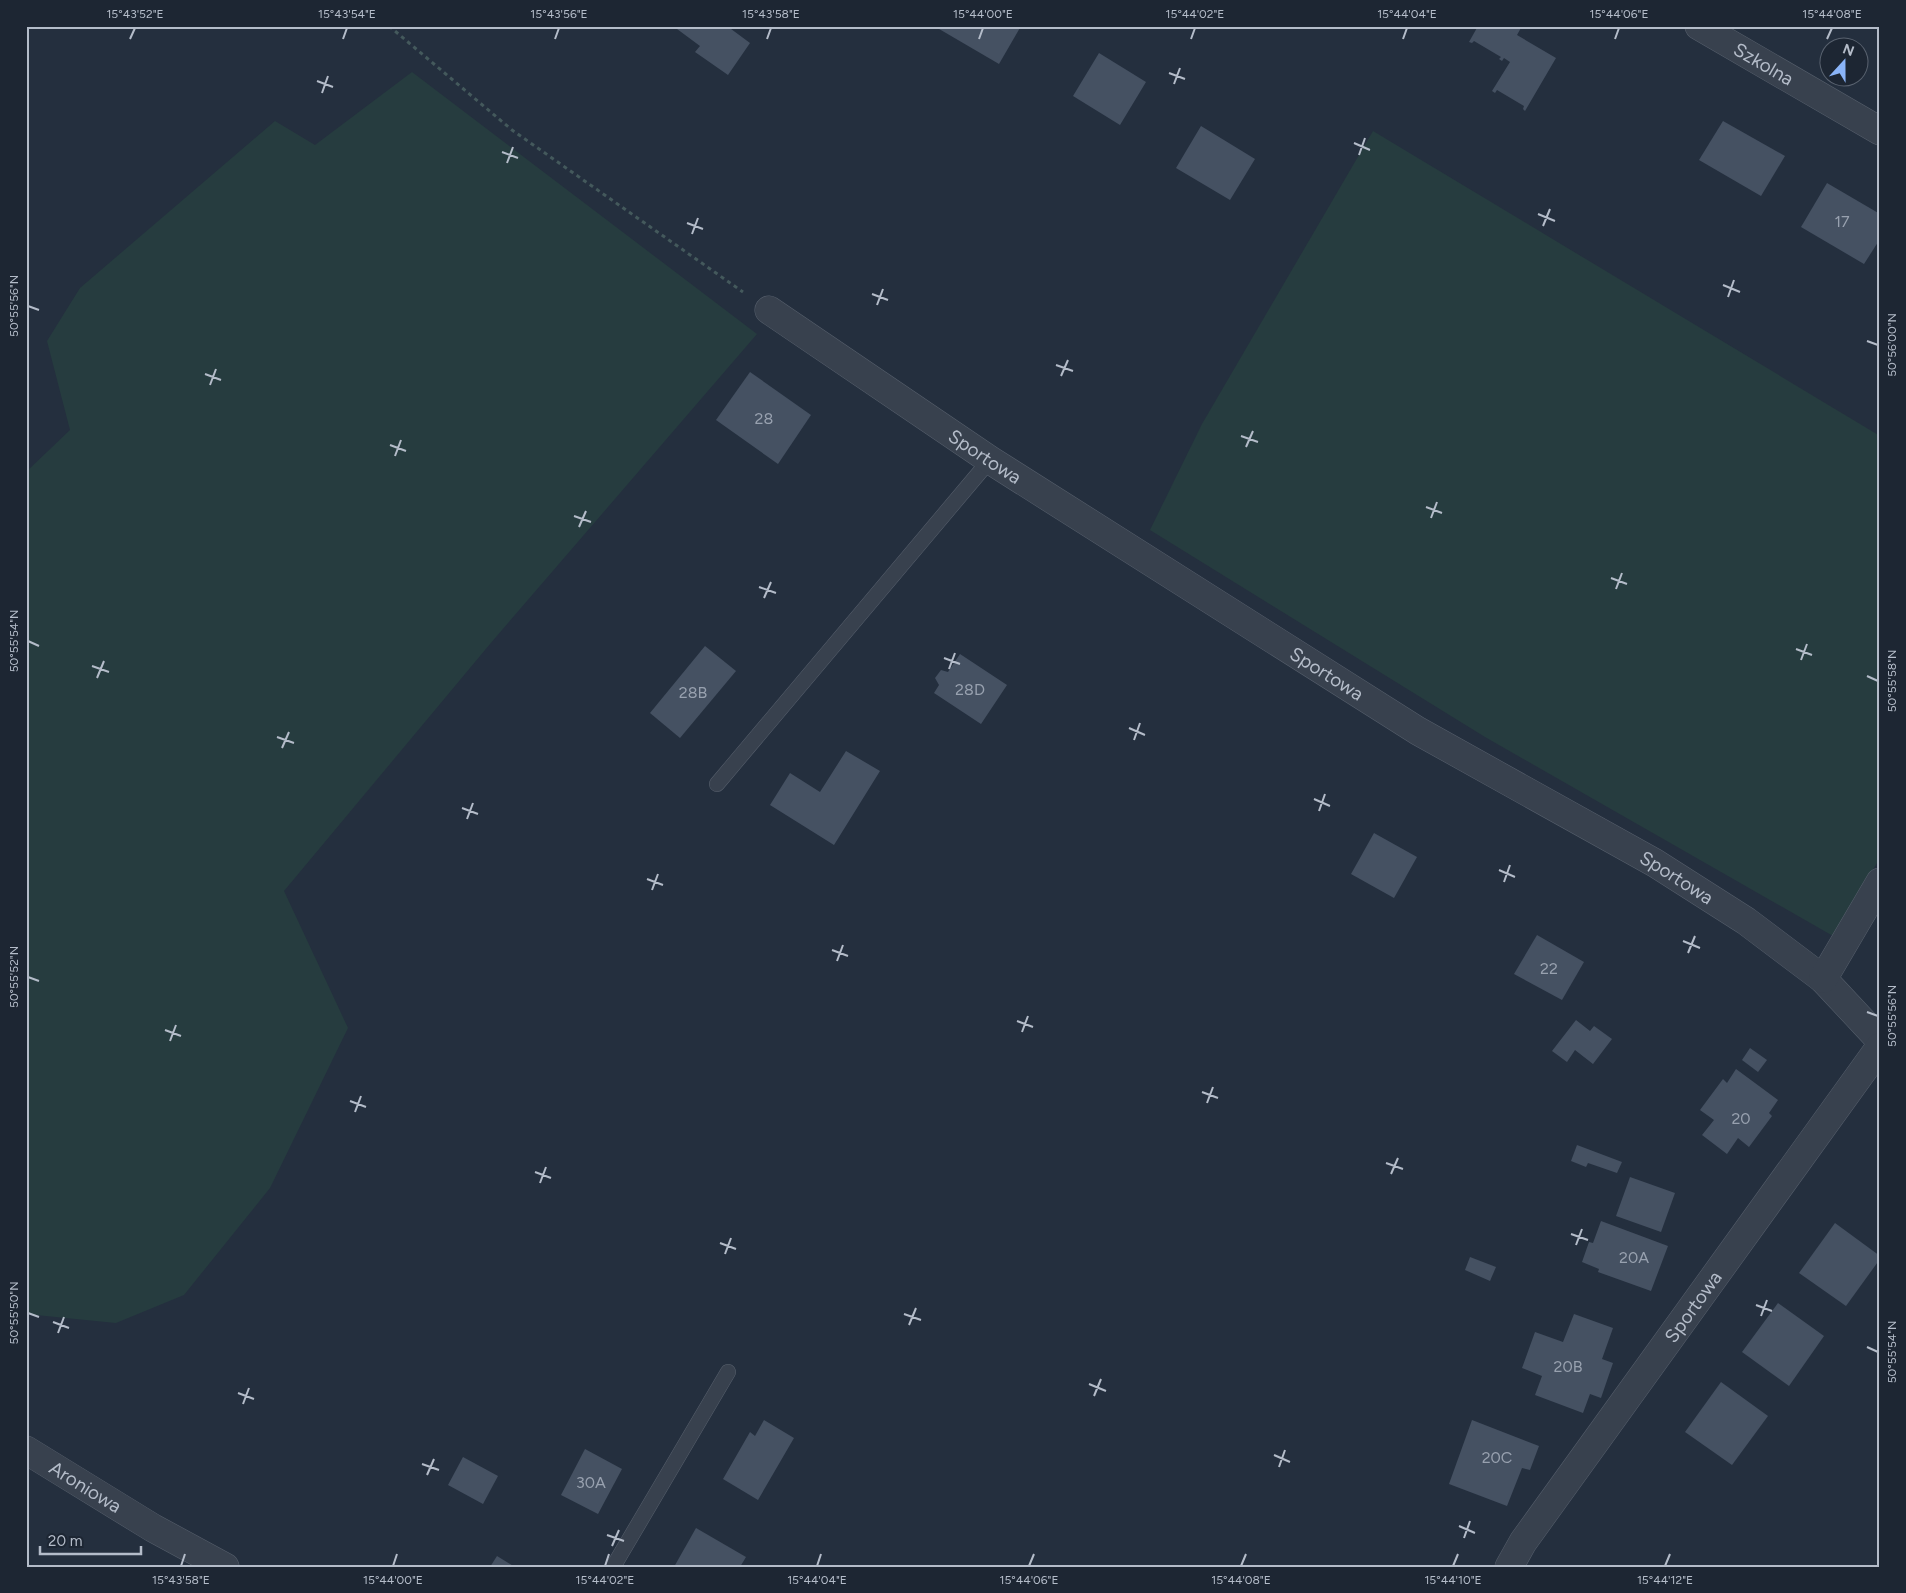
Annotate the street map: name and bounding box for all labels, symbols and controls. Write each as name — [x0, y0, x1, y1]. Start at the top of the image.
text: 15°43'52"E — [106, 7, 164, 21]
text: 15°43'54"E — [318, 7, 376, 21]
text: 15°43'56"E — [530, 7, 588, 21]
text: 15°43'58"E — [742, 7, 800, 21]
text: 15°44'00"E — [953, 7, 1013, 21]
text: 15°44'02"E — [1166, 7, 1224, 21]
text: 15°44'04"E — [1377, 7, 1437, 21]
text: 15°44'06"E — [1589, 7, 1649, 21]
text: 15°44'08"E — [1802, 7, 1862, 21]
street label: Szkolna — [1729, 38, 1798, 90]
north arrow — [1818, 38, 1868, 88]
text: N — [1840, 40, 1857, 60]
house number: 17 — [1834, 212, 1850, 231]
text: 50°55'56"N — [7, 275, 21, 337]
text: 50°56'00"N — [1885, 313, 1899, 377]
house number: 28 — [755, 409, 773, 428]
street label: Sportowa — [944, 424, 1026, 489]
text: 50°55'54"N — [7, 610, 21, 672]
street label: Sportowa — [1286, 642, 1368, 706]
text: 50°55'58"N — [1885, 650, 1899, 712]
house number: 28D — [955, 680, 985, 699]
house number: 28B — [679, 683, 707, 702]
street label: Sportowa — [1636, 846, 1718, 909]
text: 50°55'52"N — [7, 946, 21, 1008]
house number: 22 — [1540, 959, 1558, 978]
text: 50°55'56"N — [1885, 985, 1899, 1047]
house number: 20 — [1731, 1109, 1751, 1128]
house number: 20A — [1619, 1248, 1649, 1267]
street label: Sportowa — [1660, 1267, 1727, 1347]
text: 50°55'50"N — [7, 1282, 21, 1344]
text: 50°55'54"N — [1885, 1321, 1899, 1383]
house number: 20B — [1554, 1357, 1583, 1376]
house number: 20C — [1482, 1448, 1512, 1467]
street label: Aroniowa — [45, 1456, 126, 1518]
house number: 30A — [576, 1473, 606, 1492]
scale bar — [40, 1523, 141, 1555]
text: 20 m — [48, 1532, 82, 1550]
text: 15°43'58"E — [152, 1573, 210, 1587]
text: 15°44'00"E — [363, 1573, 423, 1587]
text: 15°44'02"E — [576, 1573, 634, 1587]
text: 15°44'04"E — [787, 1573, 847, 1587]
text: 15°44'06"E — [999, 1573, 1059, 1587]
text: 15°44'08"E — [1211, 1573, 1271, 1587]
text: 15°44'10"E — [1424, 1573, 1482, 1587]
text: 15°44'12"E — [1637, 1573, 1693, 1587]

